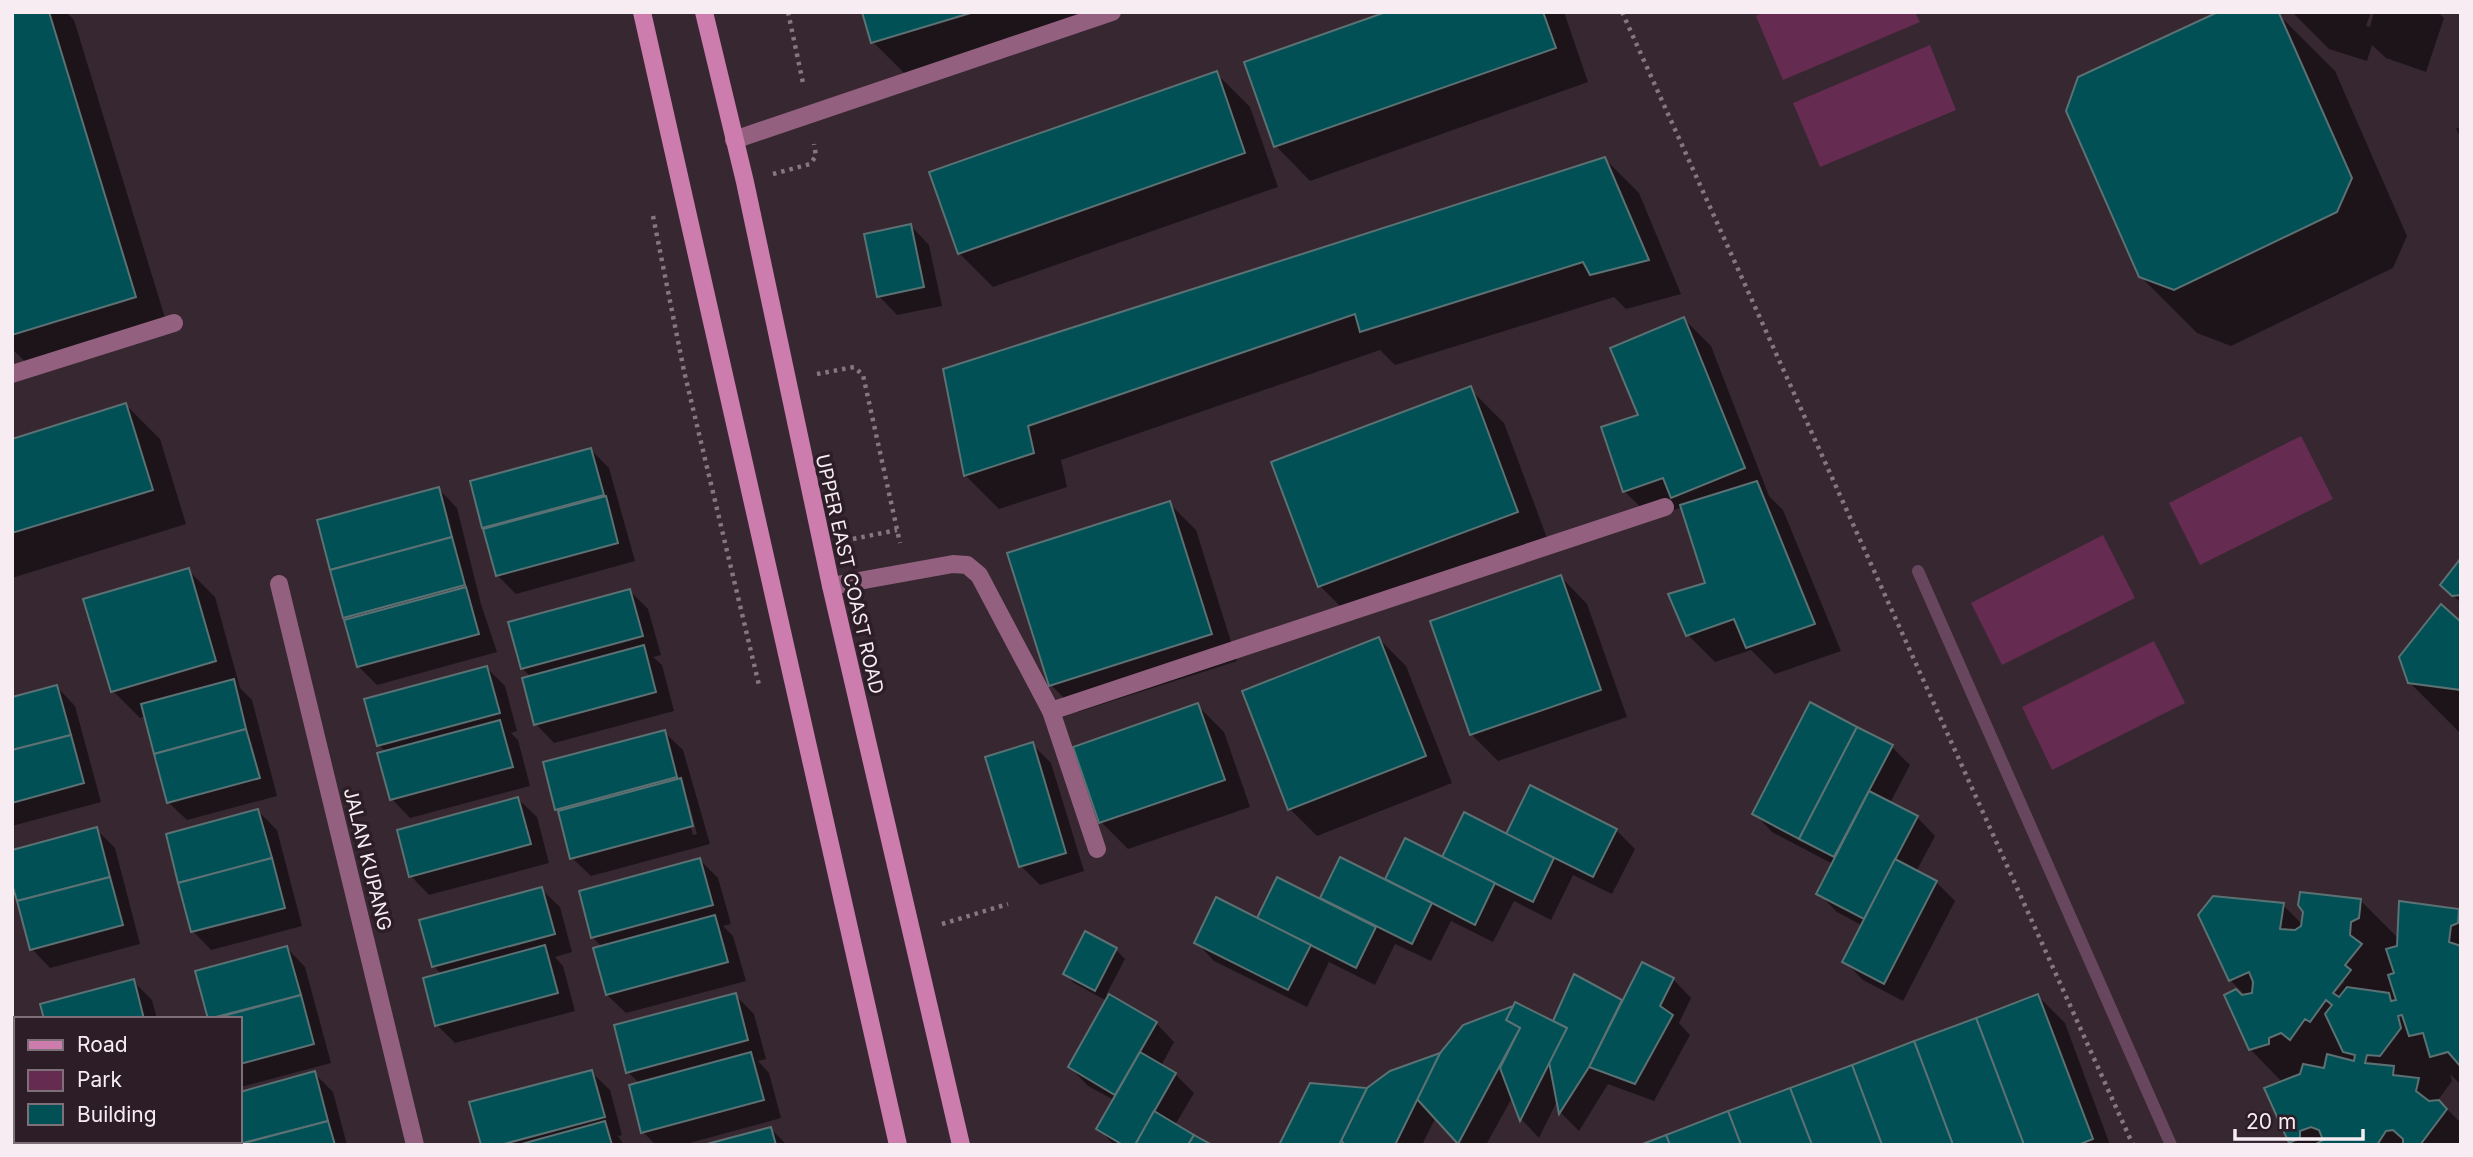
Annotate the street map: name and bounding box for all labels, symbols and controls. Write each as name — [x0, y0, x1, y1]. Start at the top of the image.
street label: UPPER EAST COAST ROAD — [811, 452, 888, 696]
street label: JALAN KUPANG — [339, 785, 396, 933]
legend — [14, 1017, 242, 1143]
text: Road — [77, 1032, 128, 1057]
text: Park — [77, 1067, 122, 1092]
scale bar — [2235, 1098, 2363, 1142]
text: Building — [77, 1102, 157, 1127]
text: 20 m — [2246, 1109, 2296, 1134]

